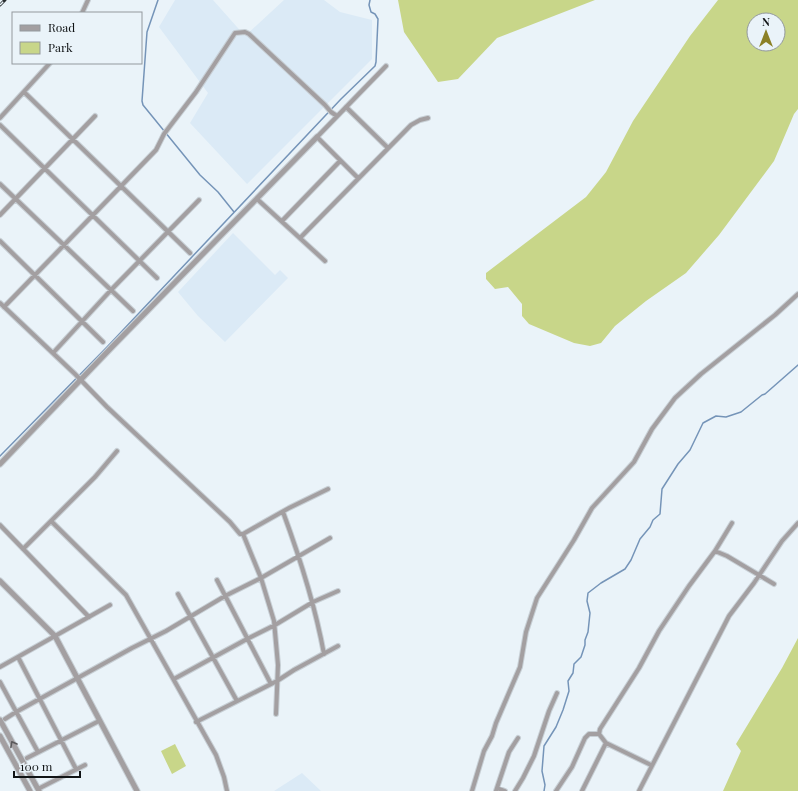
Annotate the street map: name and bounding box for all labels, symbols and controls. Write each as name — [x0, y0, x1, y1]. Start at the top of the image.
legend — [12, 12, 142, 64]
north arrow — [746, 12, 786, 52]
text: N — [762, 14, 770, 29]
text: Road — [48, 19, 75, 35]
text: Park — [48, 39, 73, 55]
one-way arrow — [11, 741, 18, 749]
scale bar — [14, 753, 80, 779]
text: 100 m — [20, 758, 53, 774]

